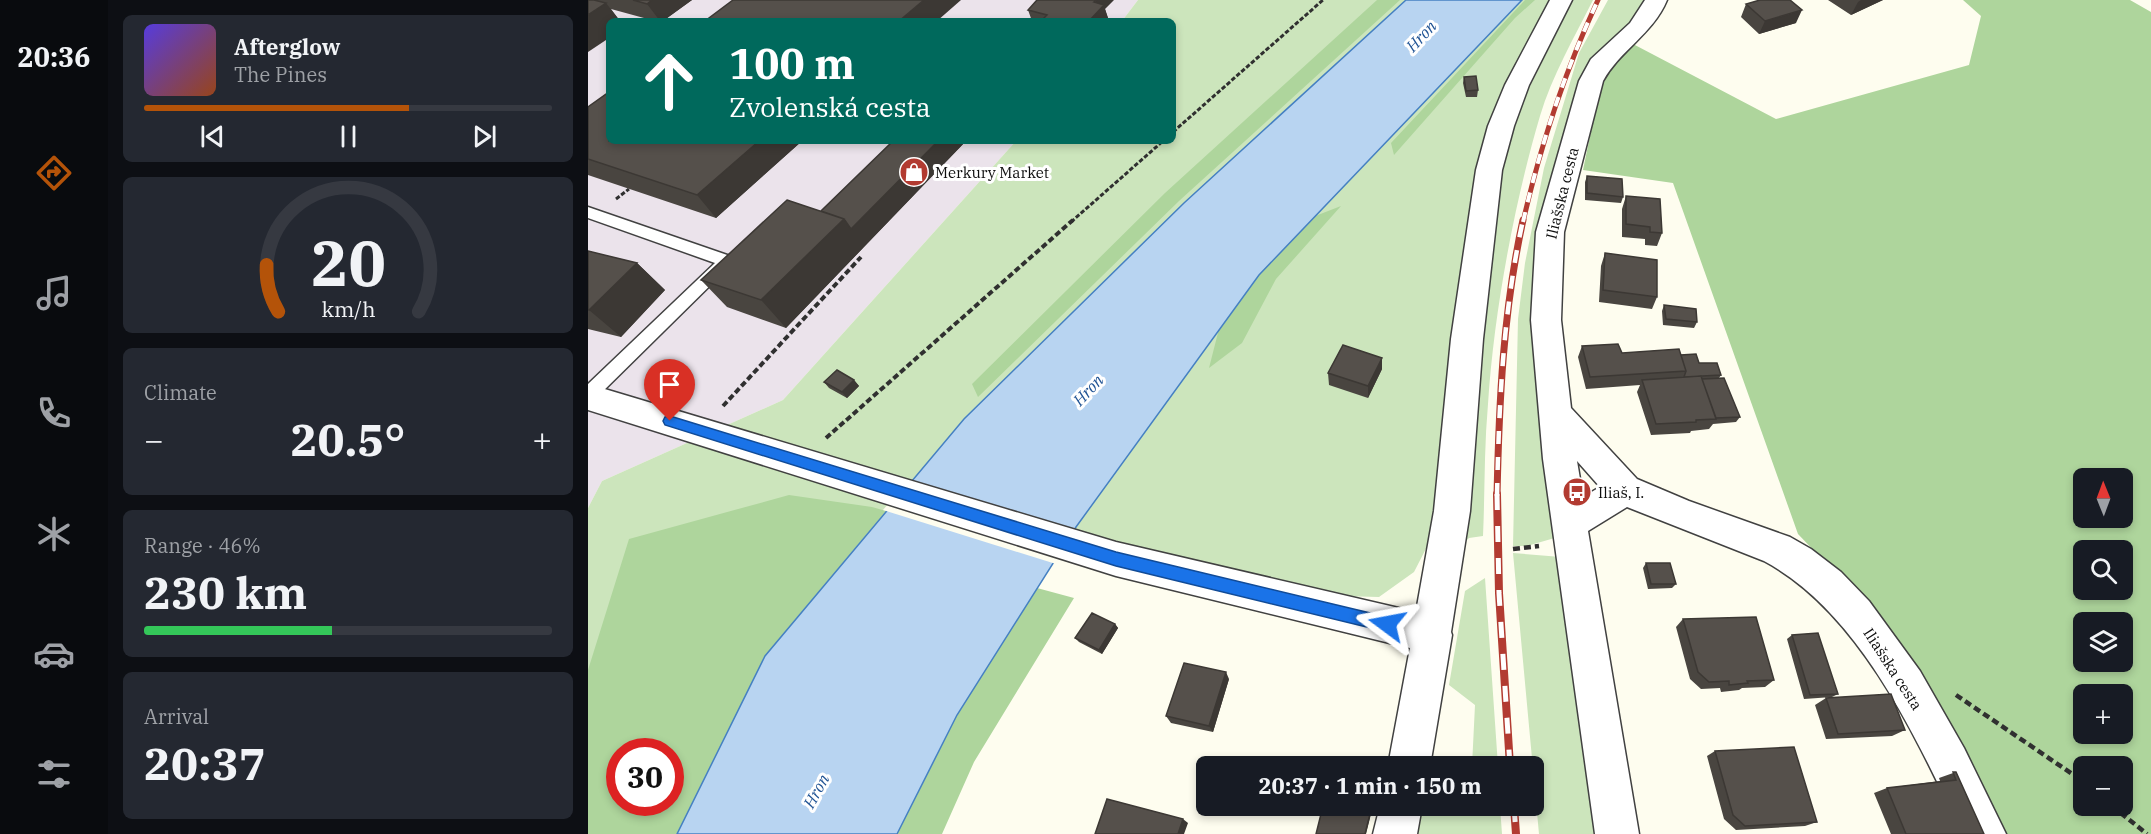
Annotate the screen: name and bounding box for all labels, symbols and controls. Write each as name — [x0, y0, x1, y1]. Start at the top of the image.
water label: Hron — [1401, 16, 1440, 57]
text: Afterglow — [234, 32, 341, 61]
text: 100 m — [729, 36, 855, 91]
text: 20:36 — [18, 39, 90, 74]
icon: ahead — [630, 42, 708, 120]
text: The Pines — [234, 61, 327, 88]
text: Zvolenská cesta — [729, 89, 931, 124]
icon: previous — [196, 120, 229, 153]
icon: pause — [332, 120, 365, 153]
icon: next — [468, 120, 501, 153]
street label: Iliašska cesta — [1541, 145, 1583, 241]
icon: directions — [33, 152, 75, 194]
shop icon: Merkury Market — [898, 156, 930, 188]
place label: Merkury Market — [935, 163, 1049, 182]
text: 20 — [311, 222, 385, 303]
icon: music — [33, 272, 75, 314]
text: km/h — [321, 295, 375, 323]
pin — [644, 359, 695, 421]
icon: arrive — [653, 368, 686, 401]
water label: Hron — [1068, 370, 1107, 411]
text: Climate — [144, 379, 217, 406]
icon: phone — [33, 392, 75, 434]
text: 20.5° — [291, 410, 405, 468]
text: − — [144, 418, 164, 461]
text: + — [532, 418, 552, 461]
north arrow — [2073, 468, 2133, 528]
map controls — [2073, 468, 2133, 816]
bus stop icon: Iliaš, I. — [1561, 476, 1593, 508]
place label: Iliaš, I. — [1598, 483, 1644, 502]
icon: climate — [33, 513, 75, 555]
text: Range · 46% — [144, 532, 261, 559]
button: search — [2073, 540, 2133, 600]
text: 230 km — [144, 563, 307, 621]
position arrow — [1355, 592, 1419, 656]
button: layers — [2073, 612, 2133, 672]
street label: Iliašska cesta — [1859, 624, 1927, 714]
icon: car — [33, 633, 75, 675]
button: + — [2073, 684, 2133, 744]
text: Arrival — [144, 703, 209, 730]
text: 20:37 — [144, 734, 266, 792]
speed limit sign: 30 — [606, 738, 684, 816]
icon: filters — [33, 753, 75, 795]
button: − — [2073, 756, 2133, 816]
water label: Hron — [798, 771, 833, 812]
text: 20:37 · 1 min · 150 m — [1258, 771, 1482, 800]

